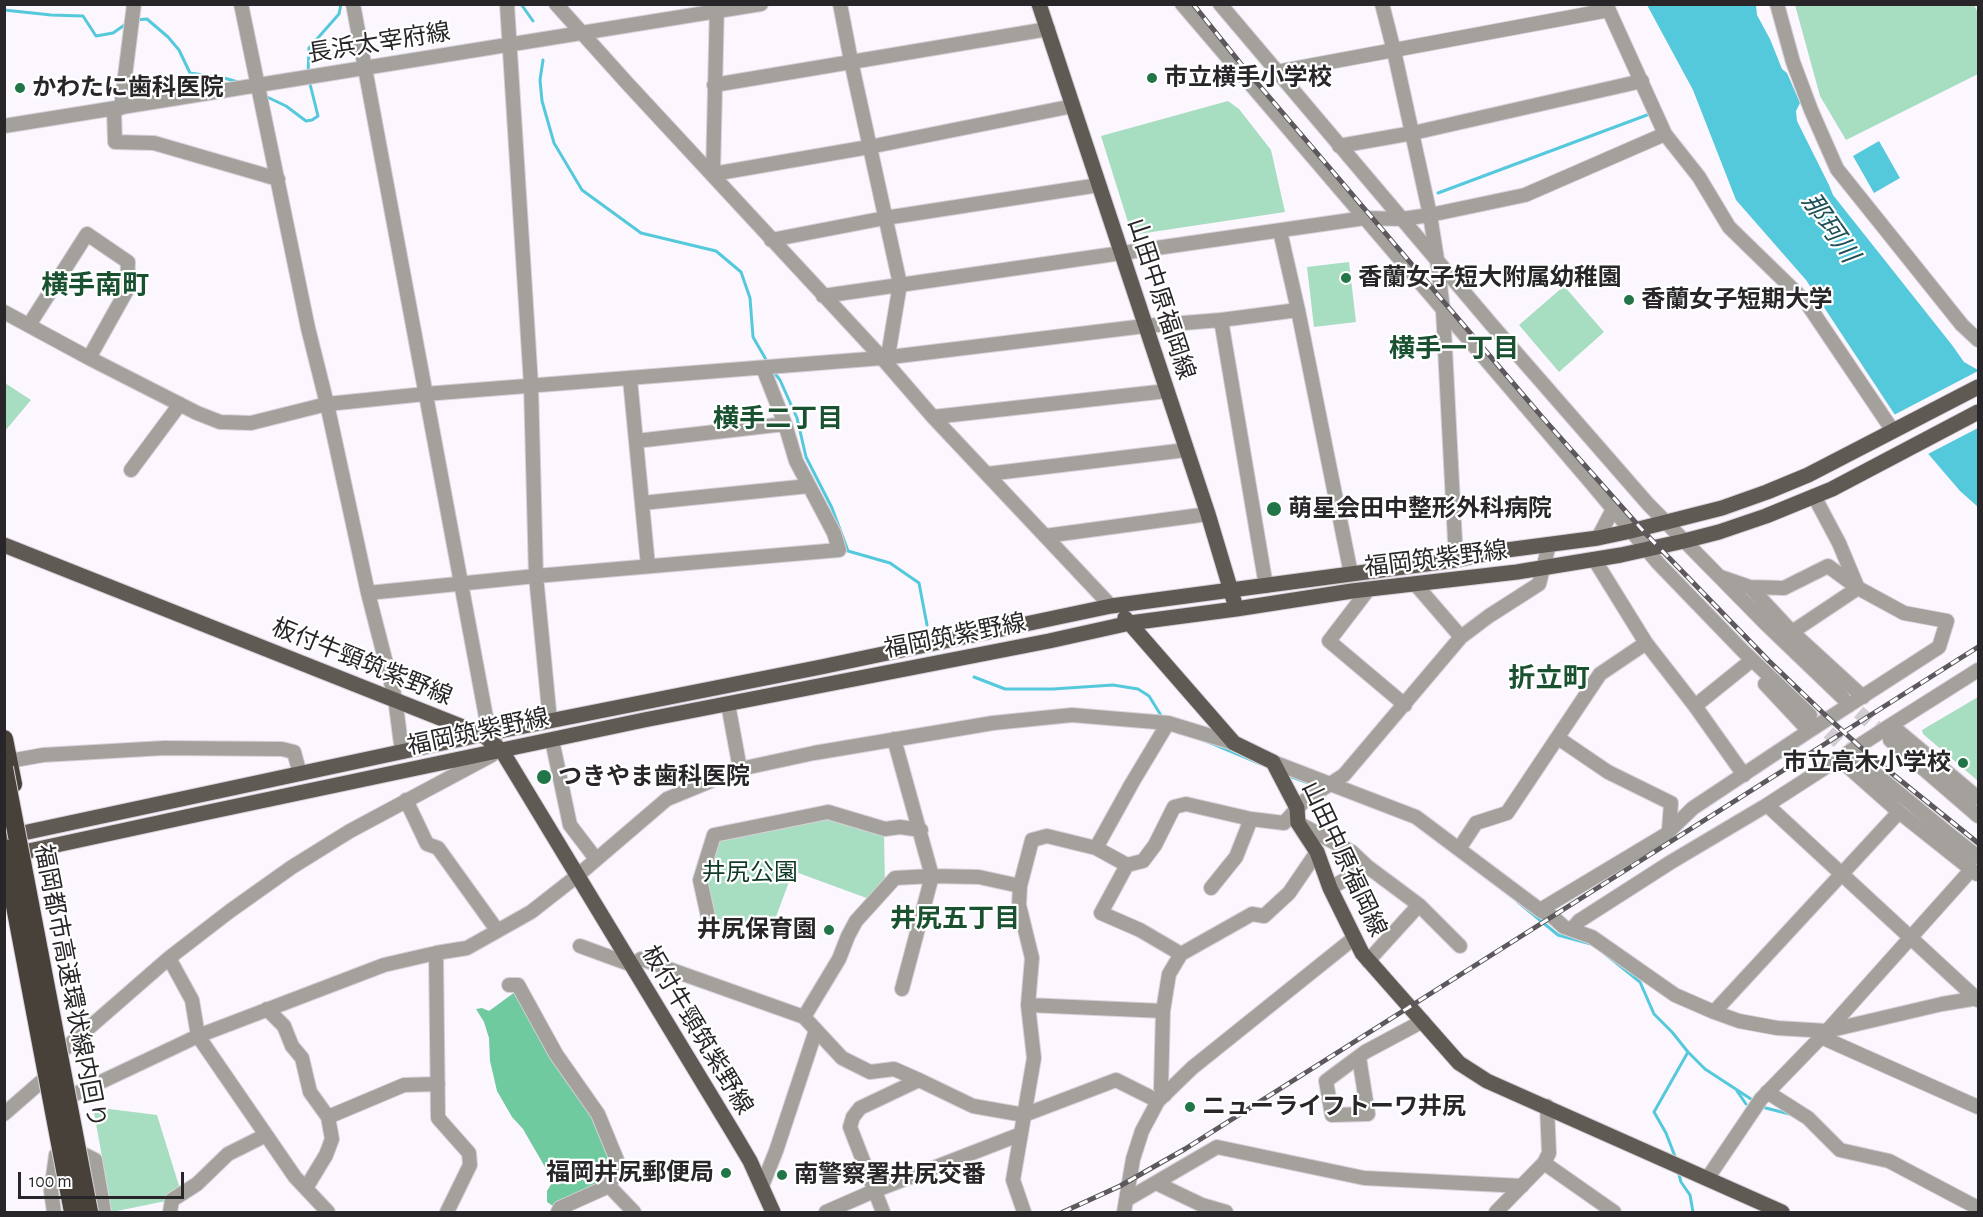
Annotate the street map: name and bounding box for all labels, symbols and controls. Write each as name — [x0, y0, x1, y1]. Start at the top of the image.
street label: 長浜太宰府線 — [306, 18, 452, 68]
place label: 市立横手小学校 — [1164, 64, 1332, 92]
marker: 市立横手小学校 — [1145, 71, 1159, 85]
place label: かわたに歯科医院 — [32, 74, 224, 102]
marker: かわたに歯科医院 — [13, 81, 27, 95]
water label: 那珂川 — [1795, 187, 1865, 269]
street label: 山田中原福岡線 — [1121, 215, 1201, 383]
place label: 香蘭女子短大附属幼稚園 — [1358, 264, 1622, 292]
district label: 横手南町 — [41, 270, 149, 302]
marker: 香蘭女子短大附属幼稚園 — [1339, 271, 1353, 285]
place label: 香蘭女子短期大学 — [1641, 286, 1833, 314]
marker: 香蘭女子短期大学 — [1622, 293, 1636, 307]
district label: 横手一丁目 — [1389, 333, 1519, 365]
district label: 横手二丁目 — [713, 403, 843, 435]
place label: 萌星会田中整形外科病院 — [1288, 495, 1552, 523]
marker: 萌星会田中整形外科病院 — [1265, 500, 1283, 518]
street label: 福岡筑紫野線 — [1363, 536, 1509, 582]
street label: 福岡筑紫野線 — [882, 608, 1028, 664]
street label: 板付牛頸筑紫野線 — [268, 613, 456, 711]
district label: 折立町 — [1509, 663, 1589, 695]
street label: 福岡筑紫野線 — [405, 703, 551, 761]
place label: 市立高木小学校 — [1783, 749, 1951, 777]
marker: 市立高木小学校 — [1956, 756, 1970, 770]
place label: つきやま歯科医院 — [558, 763, 750, 791]
marker: つきやま歯科医院 — [535, 768, 553, 786]
street label: 山田中原福岡線 — [1295, 777, 1393, 941]
street label: 福岡都市高速環状線内回り — [28, 842, 112, 1130]
park label: 井尻公園 — [702, 859, 798, 887]
district label: 井尻五丁目 — [890, 903, 1020, 935]
place label: 井尻保育園 — [697, 916, 817, 944]
marker: 井尻保育園 — [822, 923, 836, 937]
street label: 板付牛頸筑紫野線 — [635, 940, 759, 1120]
place label: ニューライフトーワ井尻 — [1202, 1093, 1466, 1121]
marker: ニューライフトーワ井尻 — [1183, 1100, 1197, 1114]
place label: 福岡井尻郵便局 — [546, 1159, 714, 1187]
scale bar — [21, 1160, 188, 1198]
place label: 南警察署井尻交番 — [794, 1161, 986, 1189]
marker: 福岡井尻郵便局 — [719, 1166, 733, 1180]
marker: 南警察署井尻交番 — [775, 1168, 789, 1182]
text: 100 m — [29, 1173, 72, 1191]

